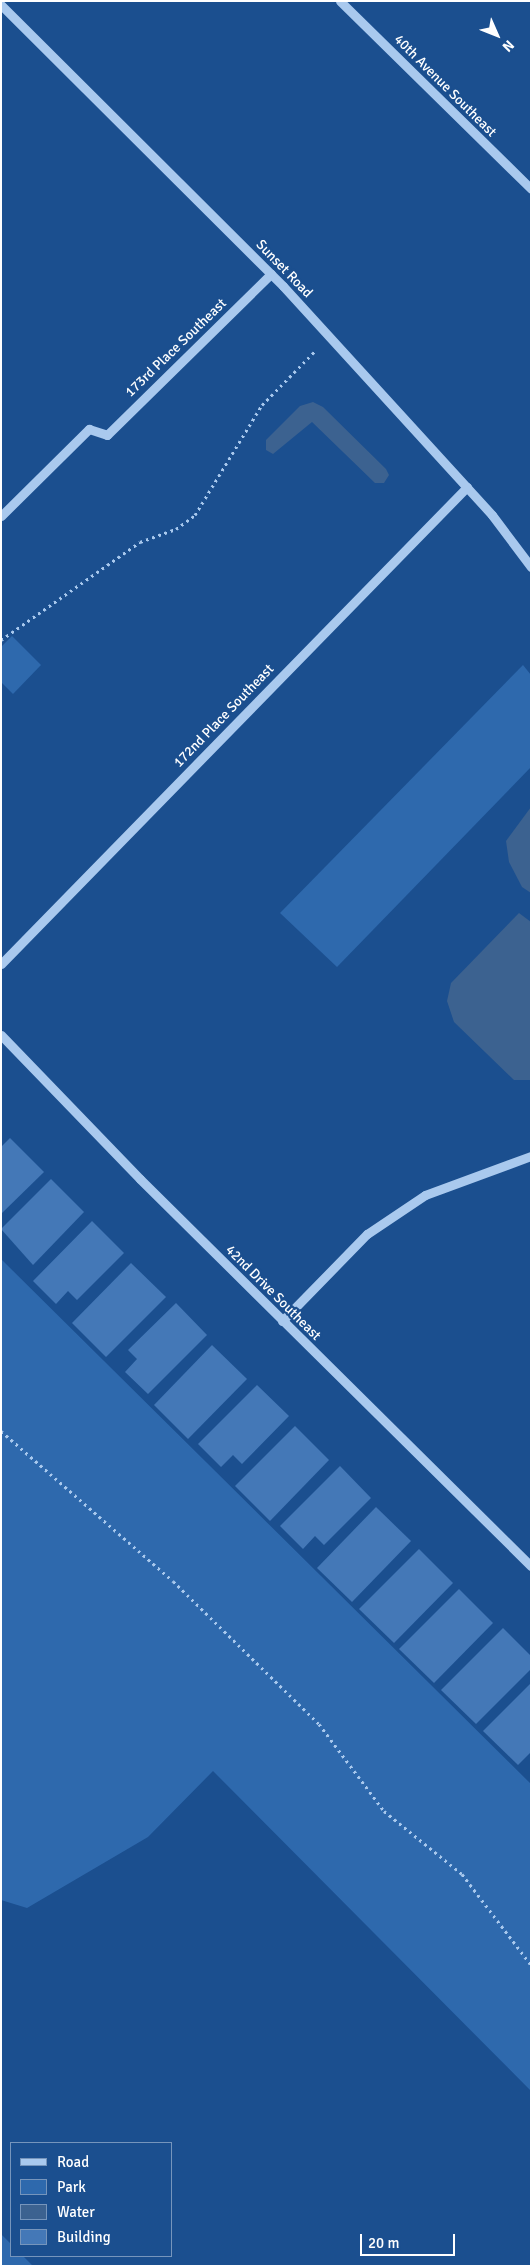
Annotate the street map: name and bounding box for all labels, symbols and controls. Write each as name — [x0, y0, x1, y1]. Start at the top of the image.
north arrow — [472, 10, 522, 60]
street label: 40th Avenue Southeast — [390, 31, 500, 141]
text: N — [499, 36, 518, 55]
street label: Sunset Road — [252, 236, 316, 302]
street label: 173rd Place Southeast — [122, 295, 230, 401]
street label: 172nd Place Southeast — [170, 661, 278, 771]
street label: 42nd Drive Southeast — [222, 1242, 324, 1344]
legend — [10, 2142, 172, 2257]
text: Road — [57, 2153, 89, 2171]
text: Park — [57, 2178, 86, 2196]
text: Water — [57, 2203, 95, 2221]
scale bar — [362, 2224, 457, 2256]
text: Building — [57, 2228, 111, 2246]
text: 20 m — [368, 2234, 399, 2252]

